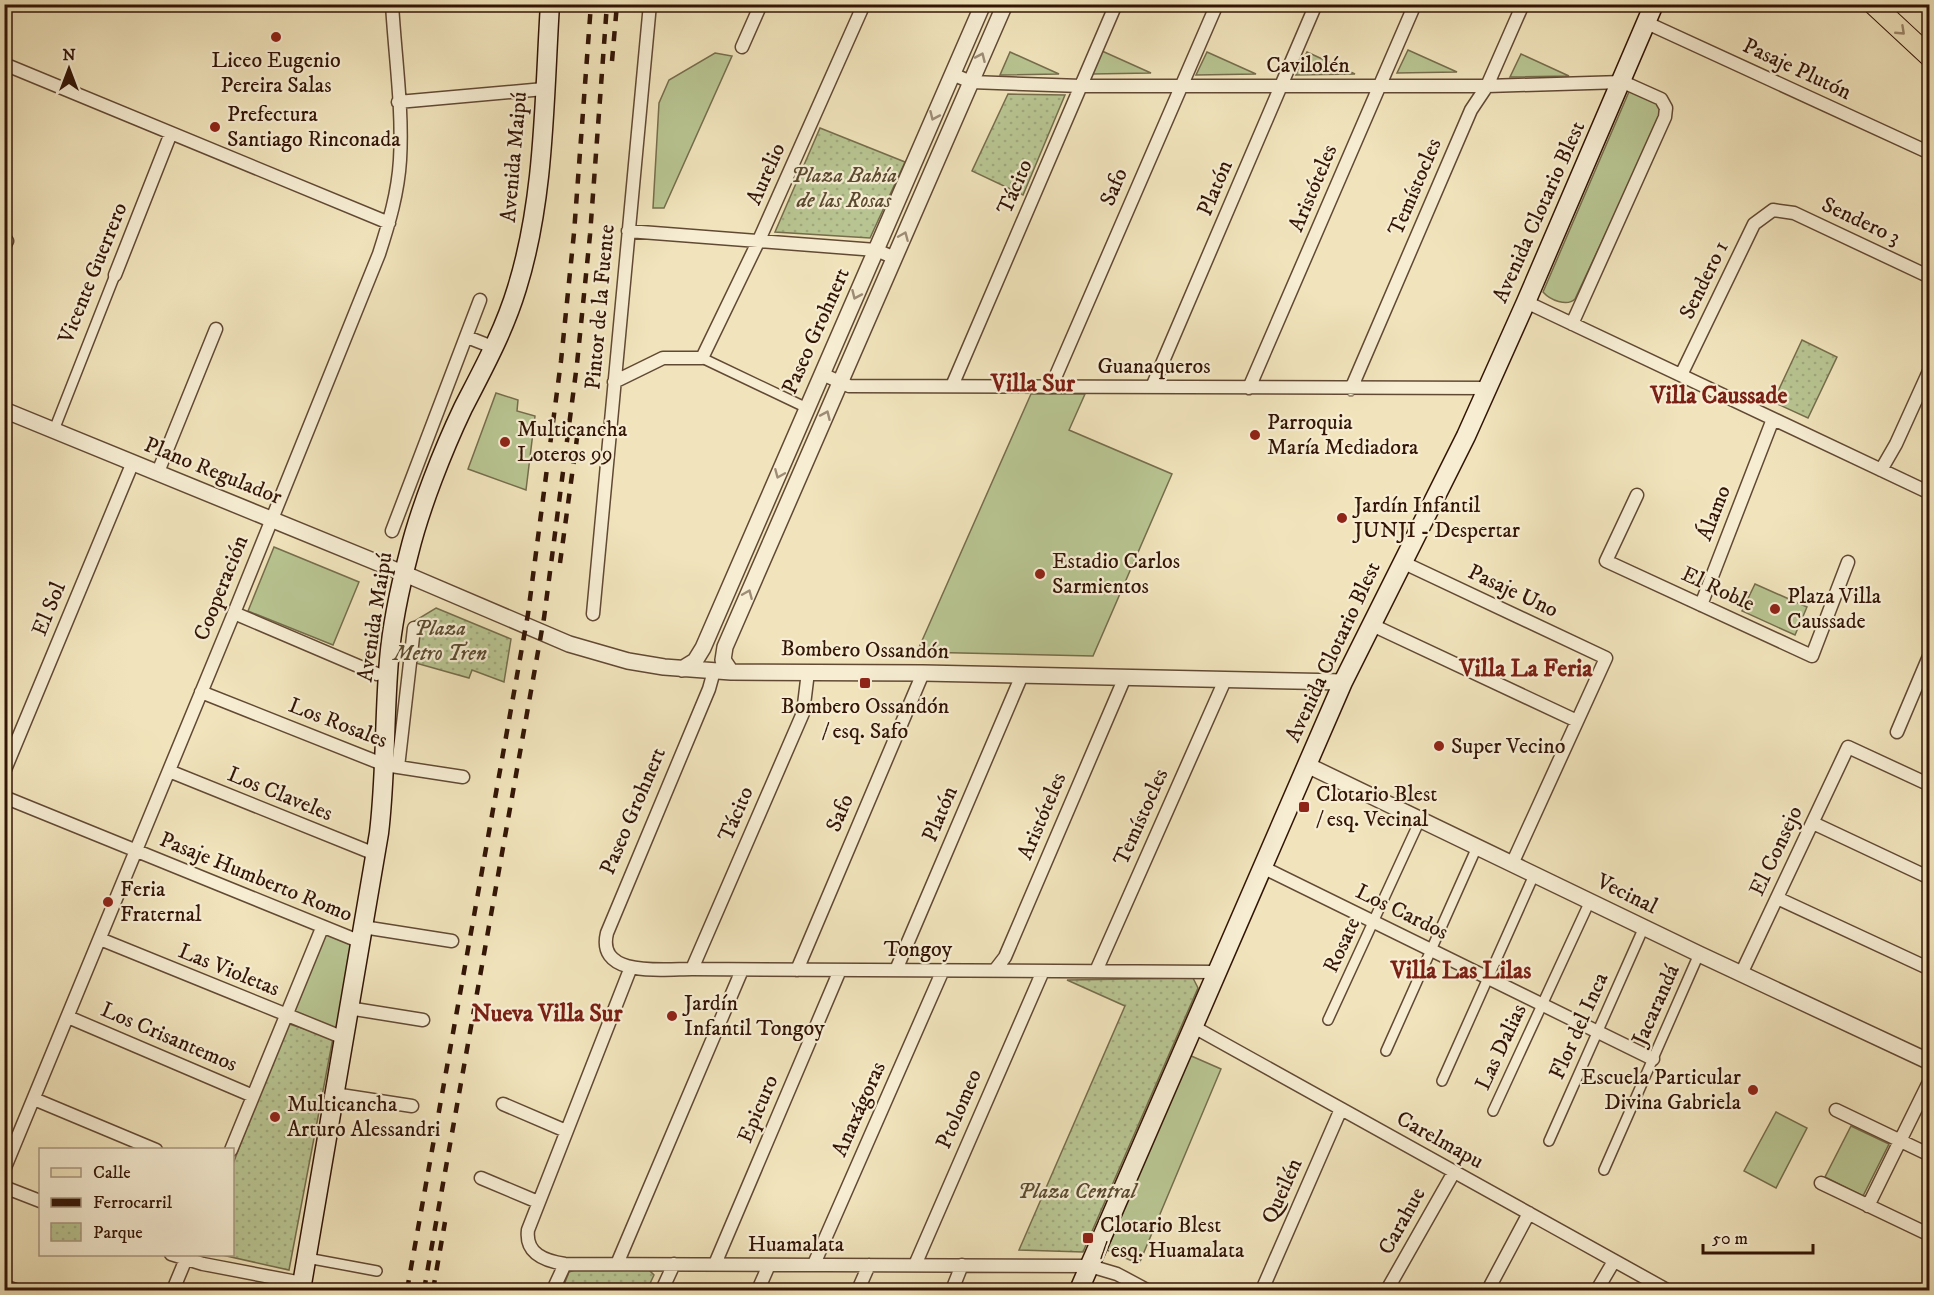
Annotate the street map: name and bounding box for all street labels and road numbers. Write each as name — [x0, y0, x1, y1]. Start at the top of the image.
street label: Pasaje Plutón — [1738, 32, 1856, 106]
street label: Cavilolén — [1266, 52, 1350, 79]
street label: Avenida Maipú — [495, 90, 533, 224]
street label: Avenida Clotario Blest — [1487, 117, 1591, 307]
street label: Temístocles — [1382, 134, 1448, 240]
street label: Aurelio — [740, 139, 792, 209]
street label: Aristóteles — [1283, 140, 1343, 236]
street label: Tácito — [991, 155, 1039, 219]
street label: Platón — [1191, 156, 1239, 220]
street label: Safo — [1094, 164, 1134, 210]
street label: Sendero 3 — [1817, 191, 1905, 251]
street label: Vicente Guerrero — [52, 199, 134, 348]
street label: Pintor de la Fuente — [579, 223, 621, 391]
street label: Sendero 1 — [1673, 236, 1735, 324]
street label: Paseo Grohnert — [776, 264, 856, 398]
street label: Guanaqueros — [1097, 353, 1211, 380]
street label: Plano Regulador — [140, 431, 287, 511]
street label: Álamo — [1690, 481, 1737, 545]
street label: Cooperación — [188, 531, 255, 645]
street label: Avenida Maipú — [351, 550, 399, 684]
street label: Avenida Clotario Blest — [1279, 558, 1387, 746]
street label: Pasaje Uno — [1464, 558, 1562, 624]
street label: El Roble — [1677, 560, 1759, 618]
street label: El Sol — [26, 578, 72, 640]
street label: Bombero Ossandón — [781, 635, 950, 665]
street label: Los Rosales — [285, 692, 391, 754]
street label: Paseo Grohnert — [594, 743, 672, 879]
street label: Los Claveles — [224, 761, 336, 827]
street label: Temístocles — [1108, 764, 1174, 870]
street label: Aristóteles — [1012, 768, 1072, 864]
street label: Tácito — [712, 782, 760, 846]
street label: Platón — [916, 782, 964, 846]
street label: Safo — [820, 790, 860, 836]
street label: El Consejo — [1743, 802, 1809, 900]
street label: Pasaje Humberto Romo — [156, 826, 356, 928]
street label: Vecinal — [1591, 867, 1662, 920]
street label: Los Cardos — [1351, 878, 1453, 946]
street label: Rosate — [1317, 913, 1367, 977]
street label: Tongoy — [884, 936, 953, 963]
street label: Las Violetas — [174, 937, 284, 1003]
street label: Jacarandá — [1625, 960, 1686, 1052]
street label: Flor del Inca — [1543, 968, 1615, 1084]
street label: Los Crisantemos — [97, 996, 241, 1078]
street label: Las Dalias — [1469, 1000, 1533, 1094]
street label: Anaxágoras — [826, 1057, 892, 1161]
street label: Ptolomeo — [930, 1065, 988, 1153]
street label: Epicuro — [732, 1071, 784, 1147]
street label: Carelmapu — [1392, 1105, 1488, 1175]
street label: Queilén — [1256, 1154, 1309, 1228]
street label: Carahue — [1373, 1183, 1431, 1259]
street label: Huamalata — [748, 1231, 845, 1258]

